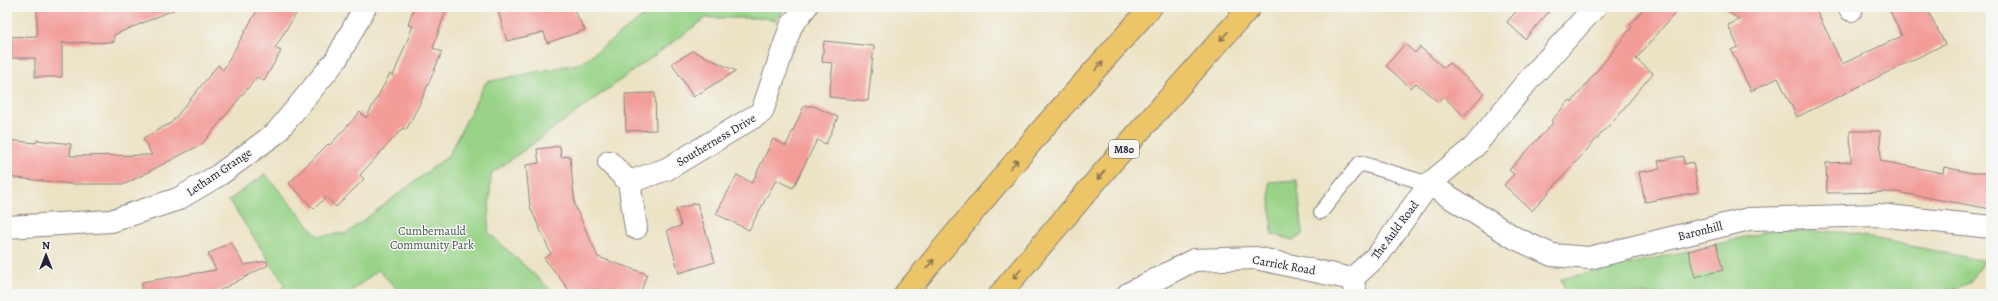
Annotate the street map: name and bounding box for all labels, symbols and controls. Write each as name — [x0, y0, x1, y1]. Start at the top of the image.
one-way arrow — [1220, 31, 1229, 41]
one-way arrow — [1094, 61, 1103, 71]
street label: Southerness Drive — [673, 110, 759, 170]
road number: M80 — [1109, 140, 1139, 158]
street label: Letham Grange — [183, 144, 255, 200]
one-way arrow — [1009, 159, 1018, 170]
one-way arrow — [1096, 170, 1105, 181]
street label: The Auld Road — [1368, 197, 1423, 263]
street label: Baronhill — [1676, 218, 1724, 244]
park label: Cumbernauld Community Park — [390, 223, 474, 253]
north arrow — [26, 235, 66, 275]
text: N — [42, 238, 50, 253]
street label: Carrick Road — [1251, 252, 1317, 279]
one-way arrow — [926, 259, 935, 269]
one-way arrow — [1012, 269, 1021, 280]

